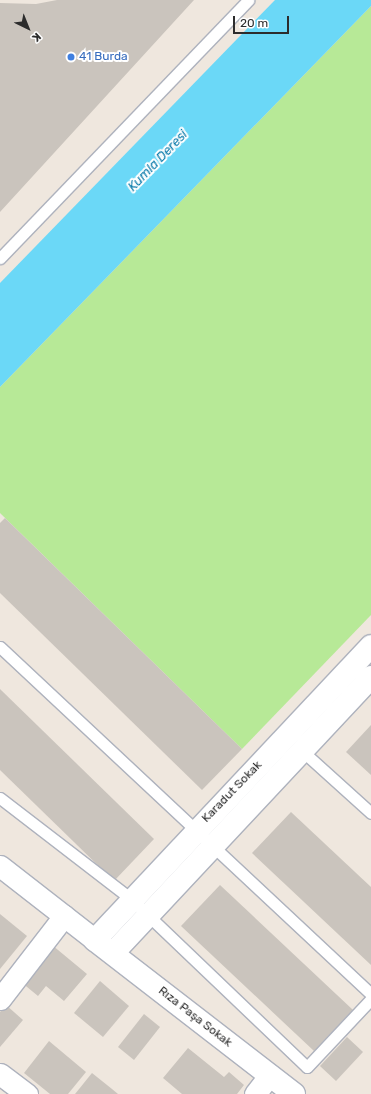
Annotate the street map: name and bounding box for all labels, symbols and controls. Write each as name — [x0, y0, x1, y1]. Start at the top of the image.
north arrow — [8, 8, 48, 48]
scale bar — [235, 8, 291, 34]
text: 20 m — [240, 16, 268, 30]
text: K — [29, 30, 44, 44]
place label: 41 Burda — [79, 50, 128, 64]
marker: 41 Burda — [66, 52, 76, 62]
water label: Kumla Deresi — [125, 127, 191, 195]
street label: Karadut Sokak — [199, 758, 265, 826]
street label: Rıza Paşa Sokak — [155, 984, 235, 1050]

